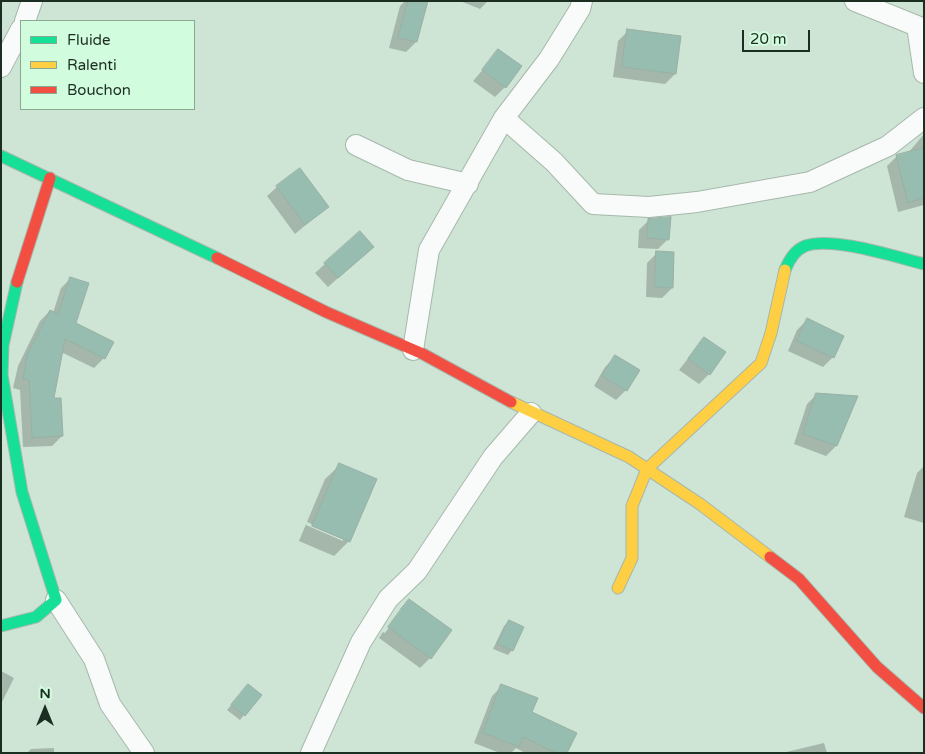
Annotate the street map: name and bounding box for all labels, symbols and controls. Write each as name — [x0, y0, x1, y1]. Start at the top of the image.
legend — [20, 20, 195, 110]
scale bar — [745, 20, 812, 52]
text: 20 m — [750, 30, 787, 48]
text: Fluide — [67, 31, 111, 49]
text: Ralenti — [67, 56, 117, 74]
text: Bouchon — [67, 81, 131, 99]
north arrow — [20, 684, 70, 734]
text: N — [39, 685, 51, 702]

